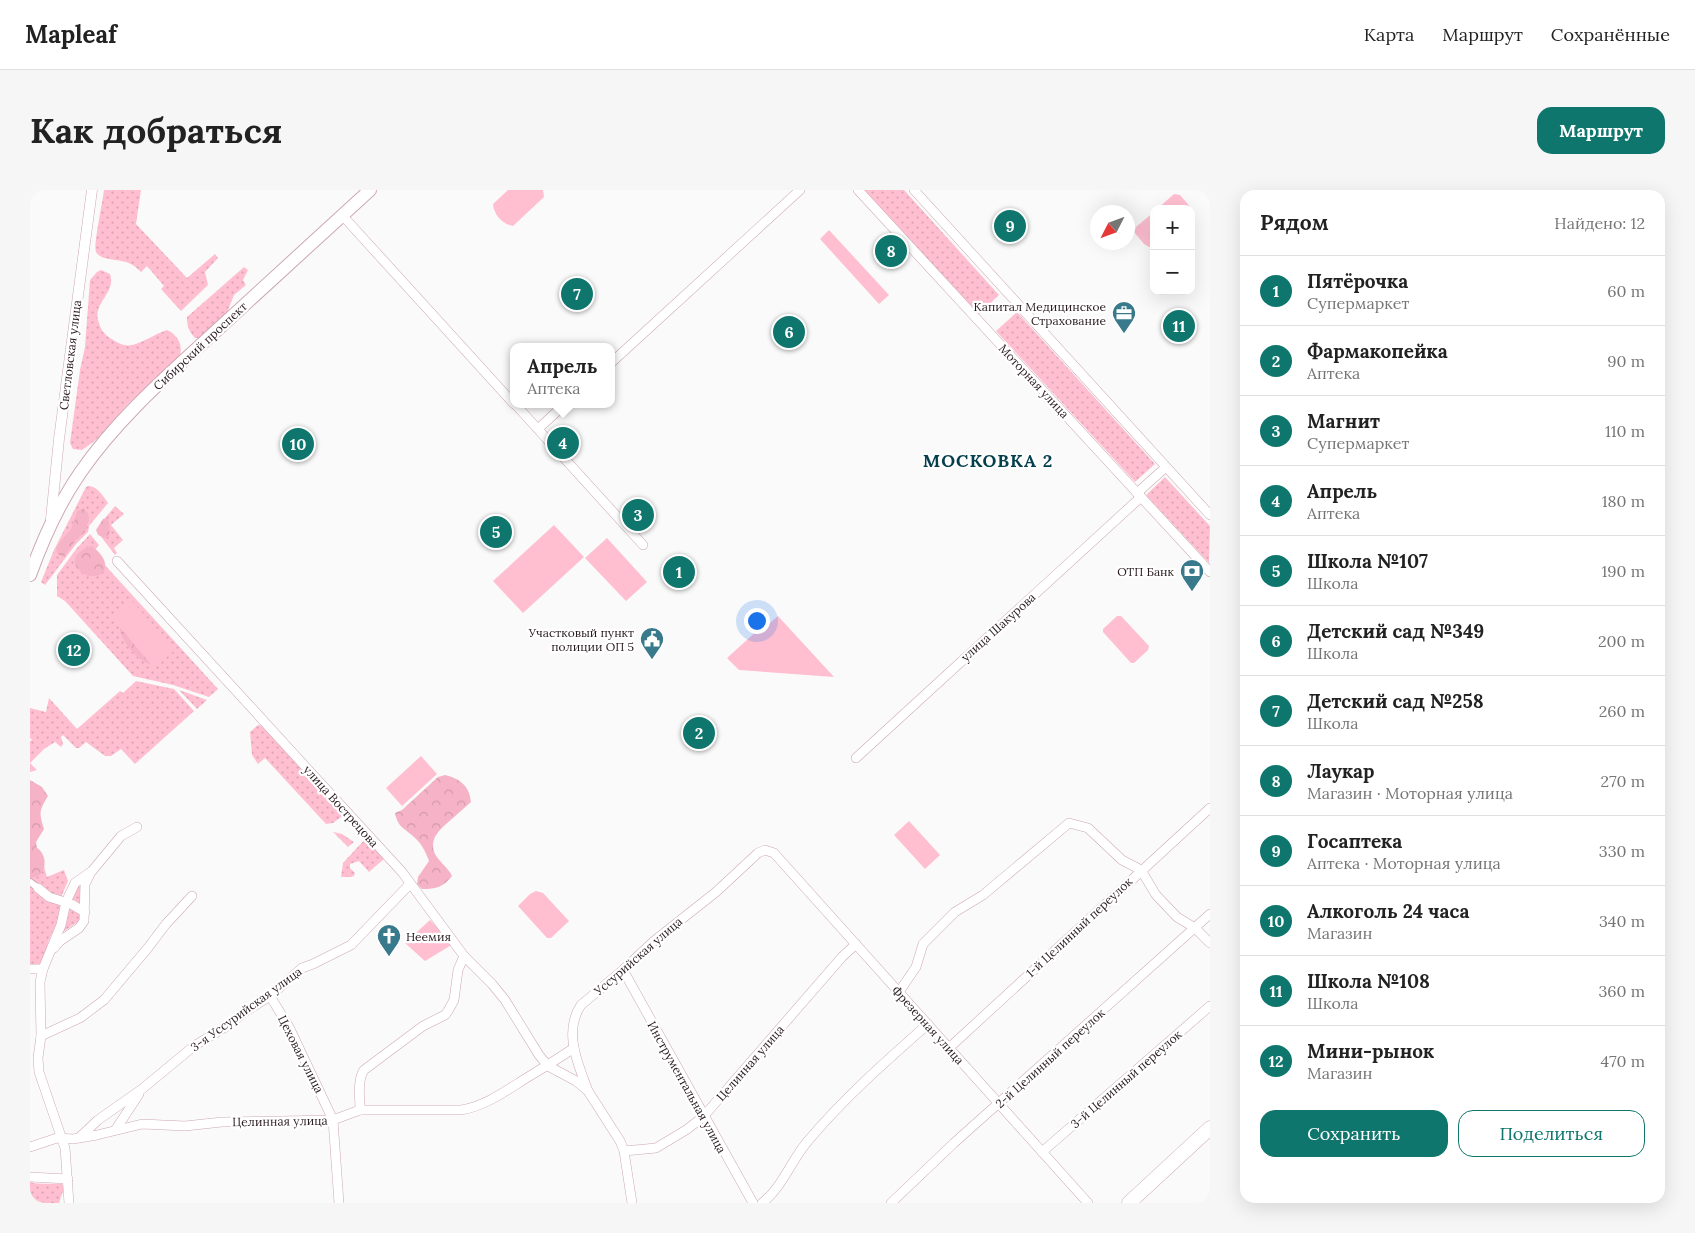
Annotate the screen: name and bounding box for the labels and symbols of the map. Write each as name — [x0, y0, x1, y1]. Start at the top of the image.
north arrow — [1090, 205, 1135, 250]
pin: 9 — [994, 207, 1026, 245]
pin: 8 — [875, 232, 907, 270]
pin: 7 — [561, 275, 593, 313]
street label: Светловская улица — [56, 299, 84, 411]
street label: Сибирский проспект — [150, 299, 250, 393]
place label: Капитал Медицинское Страхование — [974, 299, 1106, 328]
office icon: Капитал Медицинское Страхование — [1111, 300, 1137, 334]
pin: 11 — [1163, 307, 1195, 345]
pin: 6 — [773, 313, 805, 351]
street label: Моторная улица — [996, 341, 1072, 421]
pin: 4 — [547, 424, 579, 462]
pin: 10 — [282, 425, 314, 463]
district label: МОСКОВКА 2 — [923, 449, 1053, 472]
pin: 3 — [622, 496, 654, 534]
pin: 5 — [480, 513, 512, 551]
pin: 1 — [663, 553, 695, 591]
bank icon: ОТП Банк — [1179, 558, 1205, 592]
place label: ОТП Банк — [1117, 564, 1175, 579]
street label: улица Шакурова — [958, 590, 1038, 664]
your location — [744, 608, 770, 634]
place label: Участковый пункт полиции ОП 5 — [528, 625, 634, 654]
public building icon: Участковый пункт полиции ОП 5 — [639, 626, 665, 660]
pin: 12 — [58, 631, 90, 669]
pin: 2 — [683, 714, 715, 752]
street label: улица Вострецова — [300, 762, 382, 850]
street label: 1-й Целинный переулок — [1023, 873, 1136, 980]
street label: Уссурийская улица — [590, 914, 685, 999]
church icon: Неемия — [376, 923, 402, 957]
place label: Неемия — [406, 929, 451, 944]
street label: 3-я Уссурийская улица — [187, 964, 305, 1054]
street label: Фрезерная улица — [889, 983, 967, 1067]
street label: 2-й Целинный переулок — [992, 1005, 1108, 1111]
street label: Цеховая улица — [275, 1012, 327, 1096]
street label: Инструментальная улица — [644, 1018, 730, 1156]
street label: Целинная улица — [713, 1022, 787, 1104]
street label: 3-й Целинный переулок — [1067, 1026, 1185, 1131]
street label: Целинная улица — [232, 1113, 328, 1129]

